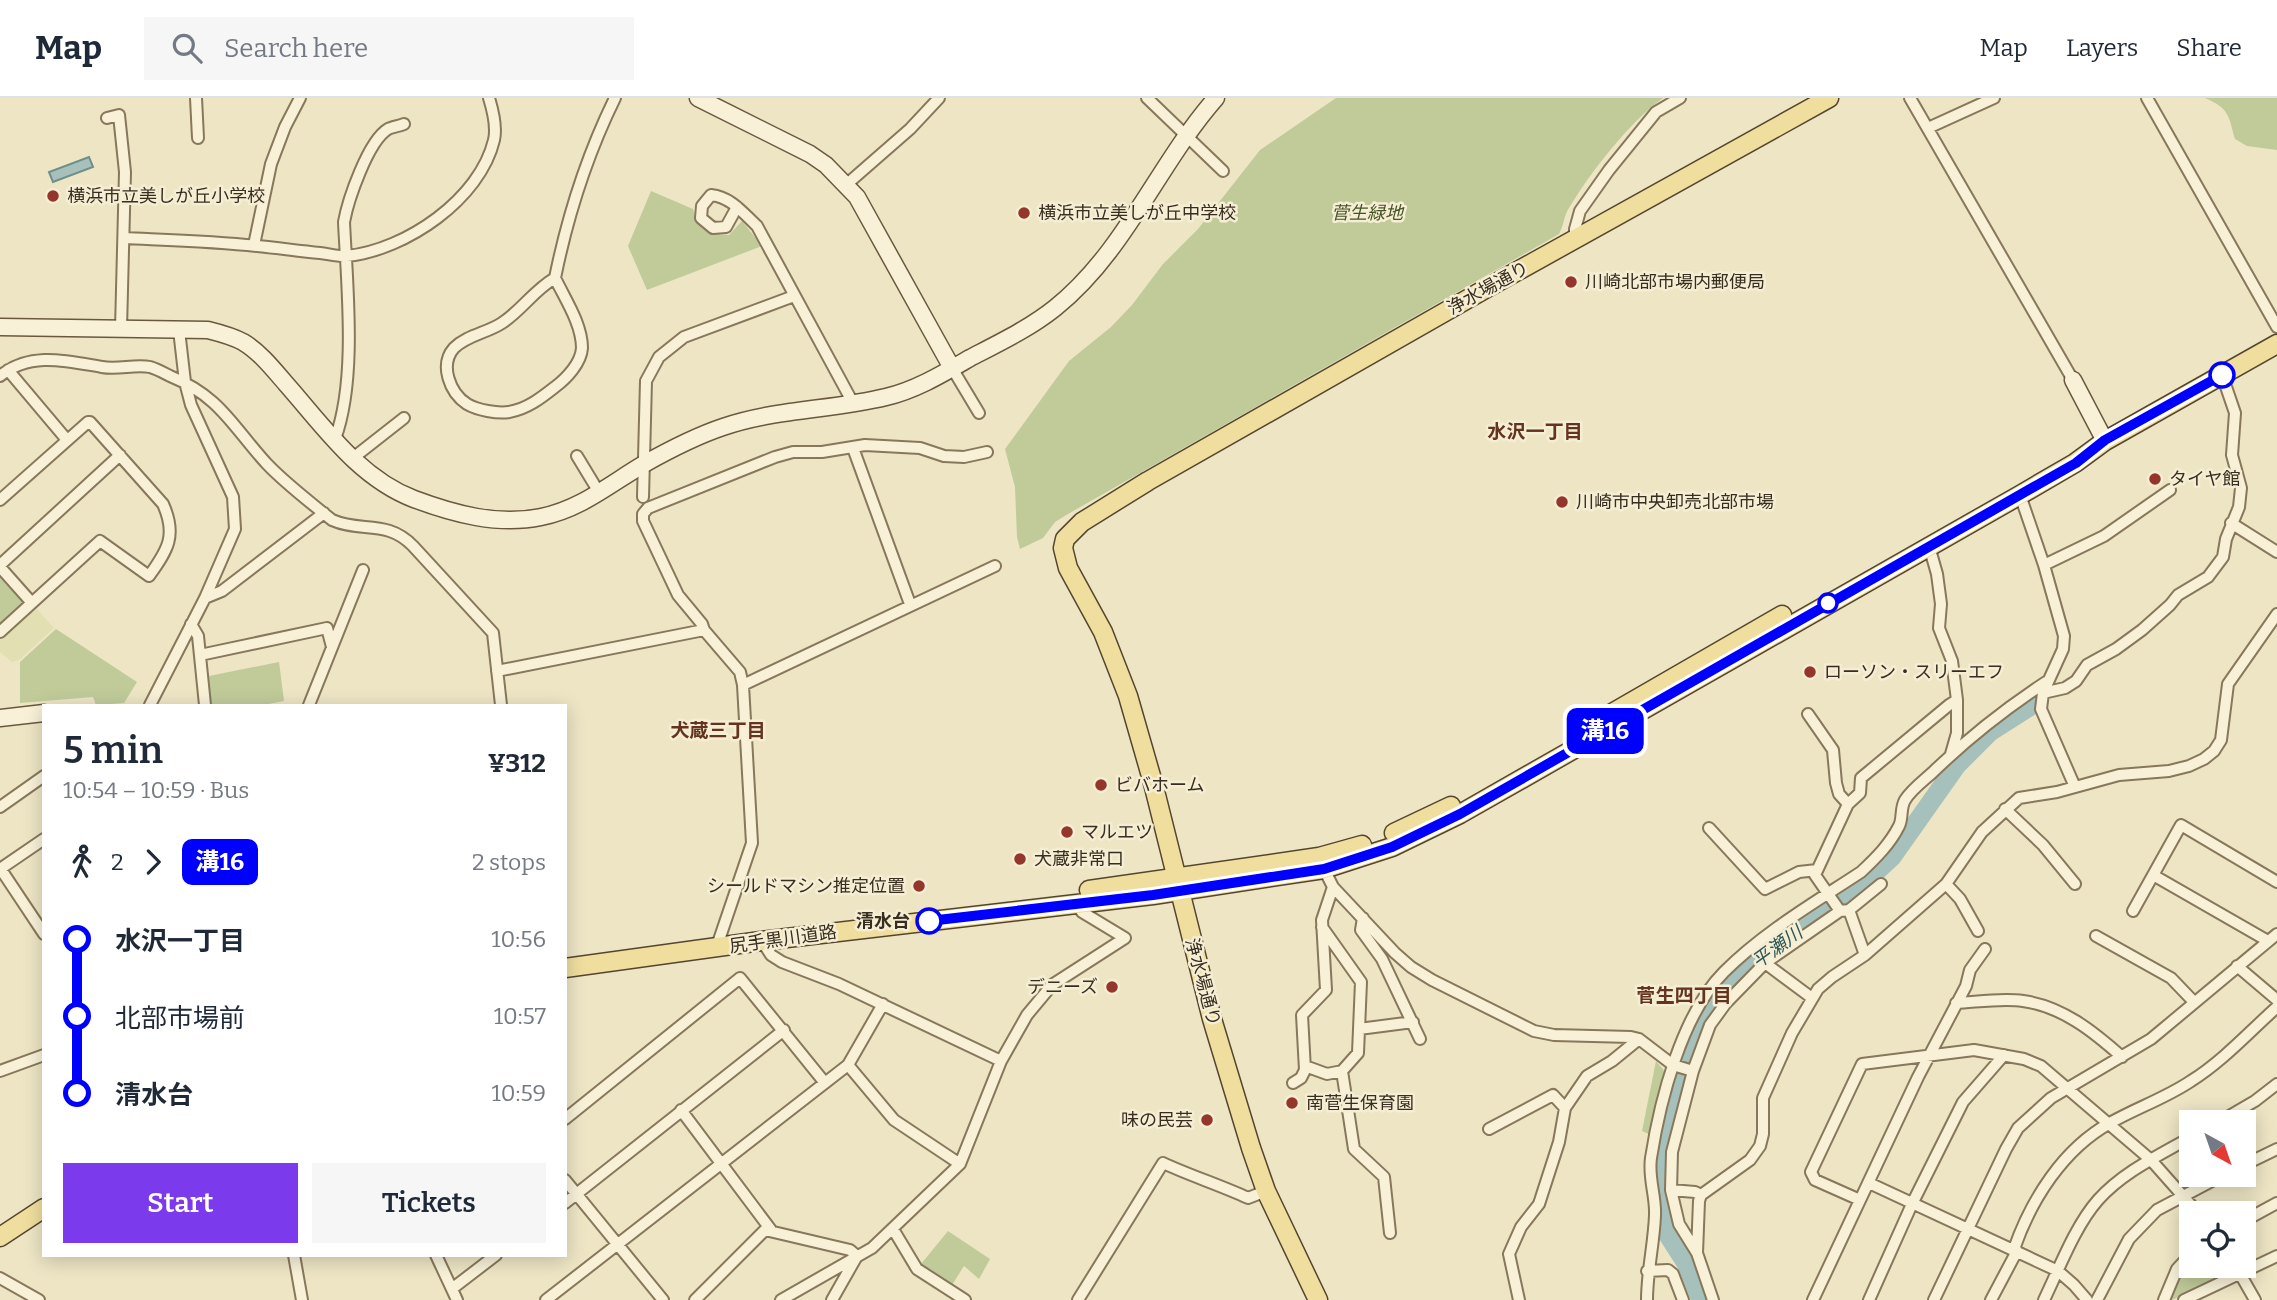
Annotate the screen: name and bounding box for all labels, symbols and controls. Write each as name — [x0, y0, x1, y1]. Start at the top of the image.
search box — [144, 17, 634, 80]
text: Map — [35, 28, 102, 68]
icon: search — [168, 29, 206, 67]
text: Search here — [224, 33, 368, 64]
text: Map — [1980, 34, 2028, 62]
text: Layers — [2066, 34, 2138, 62]
text: Share — [2176, 34, 2242, 62]
place label: 横浜市立美しが丘小学校 — [67, 185, 265, 207]
marker: 横浜市立美しが丘小学校 — [45, 188, 61, 204]
place label: 横浜市立美しが丘中学校 — [1038, 202, 1236, 224]
park label: 菅生緑地 — [1331, 202, 1405, 224]
marker: 横浜市立美しが丘中学校 — [1016, 205, 1032, 221]
street label: 浄水場通り — [1443, 257, 1533, 319]
place label: 川崎北部市場内郵便局 — [1585, 271, 1765, 293]
marker: 川崎北部市場内郵便局 — [1563, 274, 1579, 290]
unlabelled marker — [2209, 362, 2235, 388]
district label: 水沢一丁目 — [1487, 420, 1583, 443]
place label: タイヤ館 — [2169, 468, 2240, 490]
marker: タイヤ館 — [2147, 471, 2163, 487]
place label: 川崎市中央卸売北部市場 — [1576, 491, 1774, 513]
marker: 川崎市中央卸売北部市場 — [1554, 494, 1570, 510]
unlabelled marker — [1818, 593, 1838, 613]
place label: ローソン・スリーエフ — [1824, 661, 2004, 683]
marker: ローソン・スリーエフ — [1802, 664, 1818, 680]
line badge: 溝16 — [1565, 708, 1645, 754]
text: 溝16 — [1581, 717, 1629, 745]
district label: 犬蔵三丁目 — [670, 719, 766, 742]
text: 5 min — [63, 727, 163, 773]
text: ¥312 — [488, 748, 546, 779]
place label: ビバホーム — [1115, 774, 1204, 796]
text: 10:54 – 10:59 · Bus — [63, 776, 249, 804]
marker: ビバホーム — [1093, 777, 1109, 793]
place label: マルエツ — [1081, 821, 1153, 843]
marker: マルエツ — [1059, 824, 1075, 840]
icon: walk — [63, 843, 101, 881]
icon: forward — [134, 843, 172, 881]
text: 2 — [111, 848, 124, 876]
text: 溝16 — [196, 848, 244, 876]
text: 2 stops — [472, 848, 546, 876]
place label: 犬蔵非常口 — [1034, 848, 1124, 870]
marker: 犬蔵非常口 — [1012, 851, 1028, 867]
place label: シールドマシン推定位置 — [707, 875, 905, 897]
marker: シールドマシン推定位置 — [911, 878, 927, 894]
marker: 清水台 — [916, 908, 942, 934]
place label: 清水台 — [856, 910, 910, 932]
water label: 平瀬川 — [1747, 920, 1808, 973]
street label: 尻手黒川道路 — [728, 921, 838, 957]
text: 10:56 — [491, 925, 546, 953]
text: 水沢一丁目 — [115, 926, 245, 957]
street label: 浄水場通り — [1181, 936, 1225, 1028]
place label: デニーズ — [1027, 976, 1098, 998]
marker: デニーズ — [1104, 979, 1120, 995]
district label: 菅生四丁目 — [1636, 984, 1732, 1007]
text: 10:57 — [494, 1002, 546, 1030]
text: 北部市場前 — [115, 1003, 245, 1034]
text: 10:59 — [492, 1079, 546, 1107]
text: 清水台 — [115, 1080, 193, 1111]
place label: 南菅生保育園 — [1306, 1092, 1414, 1114]
marker: 南菅生保育園 — [1284, 1095, 1300, 1111]
place label: 味の民芸 — [1121, 1109, 1193, 1131]
north arrow — [2179, 1110, 2256, 1186]
map controls — [2179, 1110, 2256, 1278]
marker: 味の民芸 — [1199, 1112, 1215, 1128]
button: Start — [63, 1163, 298, 1243]
button: Tickets — [312, 1163, 546, 1243]
button: locate — [2179, 1201, 2256, 1278]

